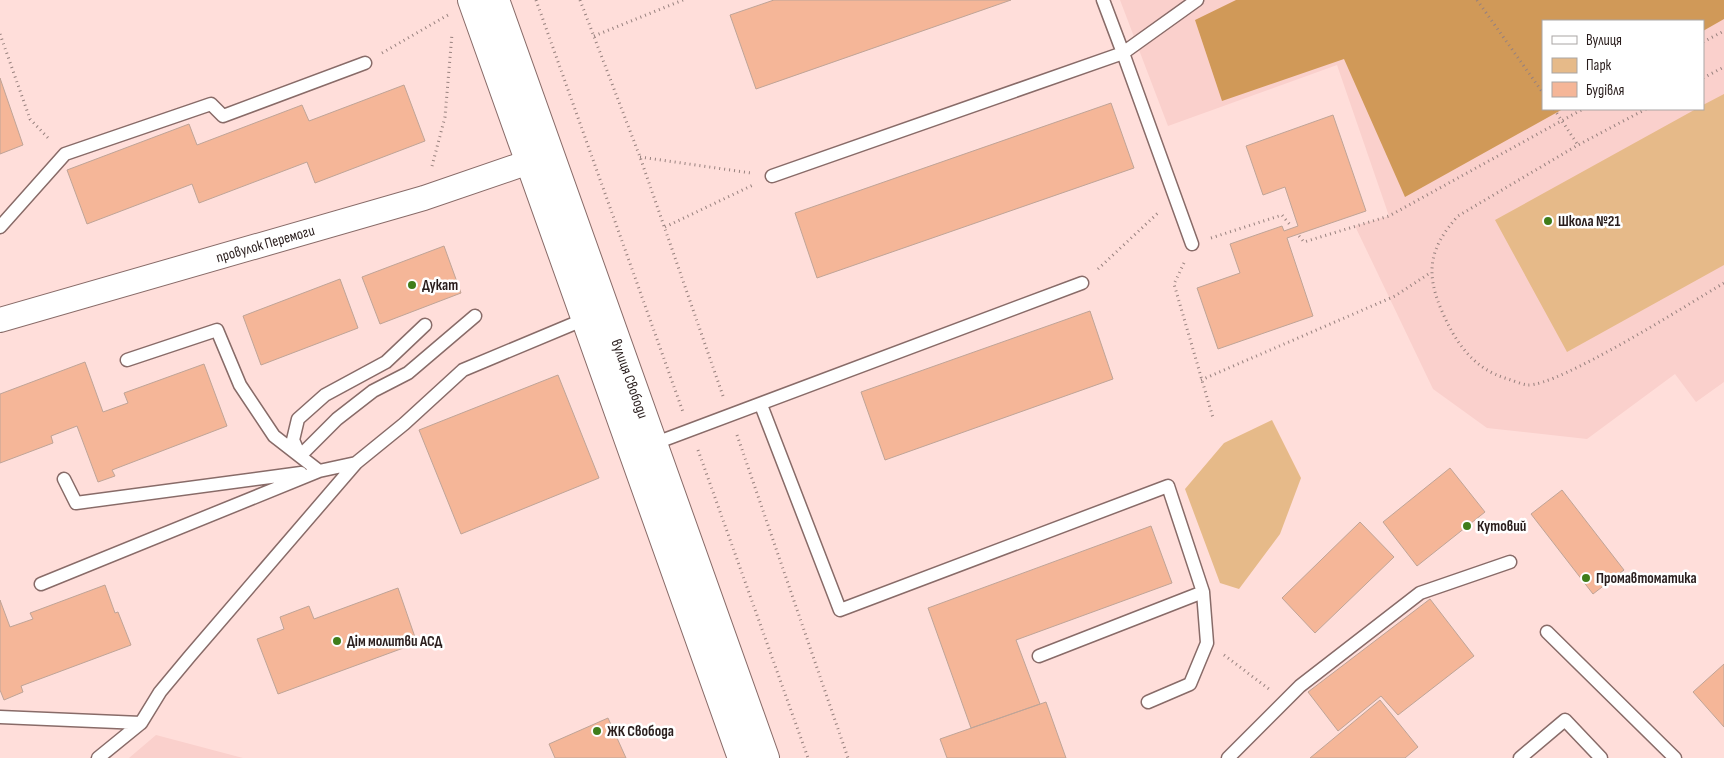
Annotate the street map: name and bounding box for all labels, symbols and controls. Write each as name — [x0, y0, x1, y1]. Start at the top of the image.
legend — [1542, 20, 1704, 110]
text: Вулиця — [1586, 31, 1622, 50]
text: Парк — [1586, 56, 1612, 75]
text: Будівля — [1586, 81, 1625, 100]
place label: Школа №21 — [1558, 212, 1620, 231]
marker: Школа №21 — [1542, 215, 1554, 227]
street label: провулок Перемоги — [214, 221, 317, 267]
place label: Дукат — [422, 276, 458, 295]
marker: Дукат — [406, 279, 418, 291]
street label: вулиця Свободи — [607, 337, 652, 421]
place label: Кутовий — [1477, 517, 1526, 536]
marker: Кутовий — [1461, 520, 1473, 532]
place label: Промавтоматика — [1596, 569, 1697, 588]
marker: Промавтоматика — [1580, 572, 1592, 584]
place label: Дім молитви АСД — [347, 632, 443, 651]
marker: Дім молитви АСД — [331, 635, 343, 647]
place label: ЖК Свобода — [607, 722, 674, 741]
marker: ЖК Свобода — [591, 725, 603, 737]

